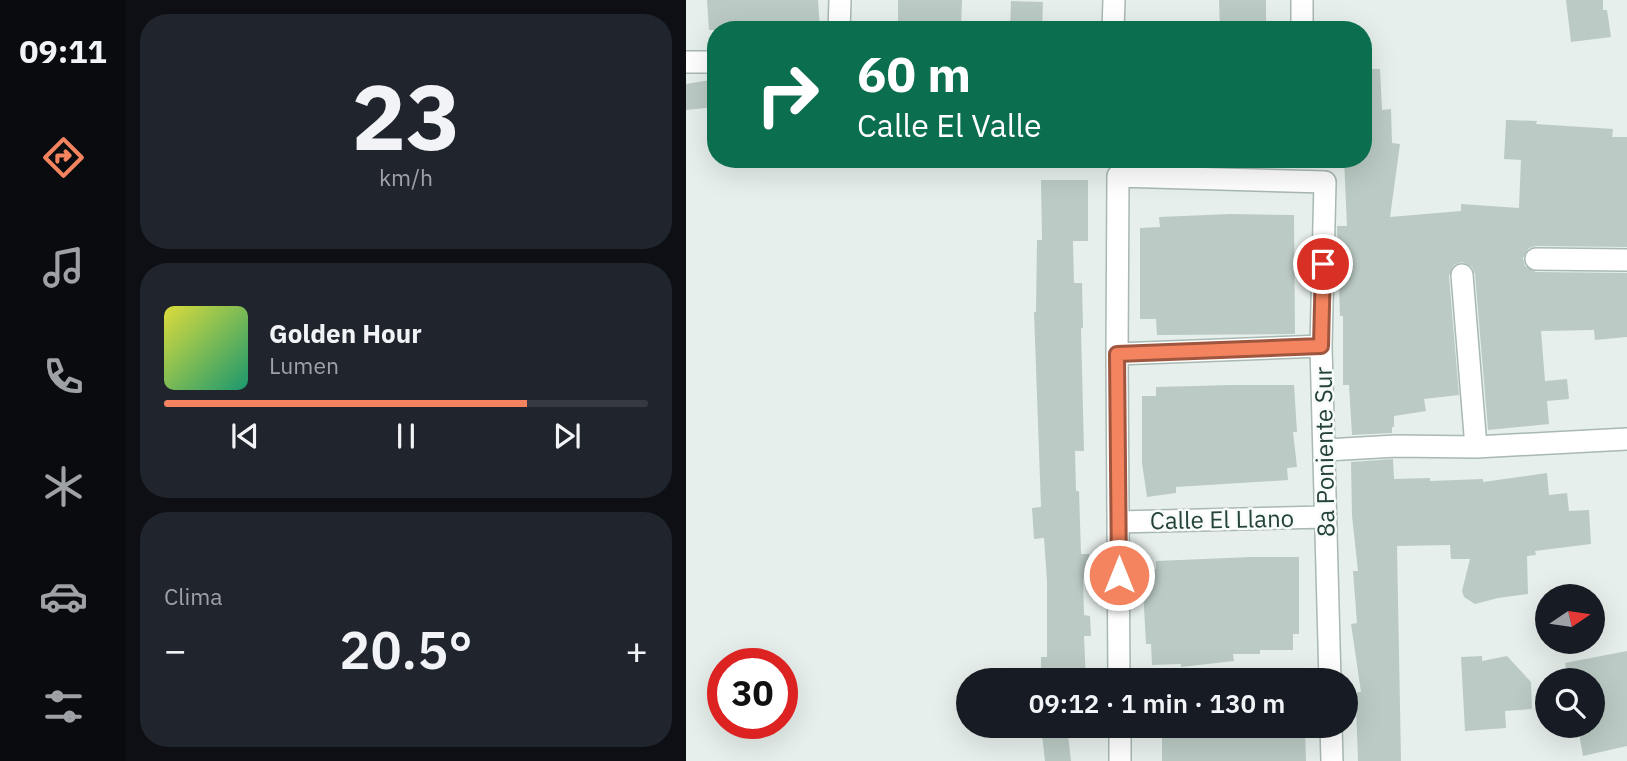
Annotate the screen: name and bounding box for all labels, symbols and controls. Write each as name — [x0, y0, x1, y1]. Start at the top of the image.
text: 09:11 — [19, 30, 107, 72]
text: 60 m — [857, 42, 971, 105]
icon: right — [742, 49, 833, 140]
text: 23 — [351, 57, 461, 175]
text: Calle El Valle — [857, 104, 1042, 146]
icon: directions — [39, 133, 88, 182]
text: km/h — [379, 162, 433, 192]
pin — [1293, 234, 1353, 294]
icon: music — [39, 243, 88, 292]
icon: arrive — [1304, 245, 1342, 283]
text: Golden Hour — [269, 316, 422, 350]
text: Lumen — [269, 350, 339, 380]
icon: phone — [39, 352, 88, 401]
street label: 8a Poniente Sur — [1307, 366, 1341, 537]
icon: previous — [226, 417, 264, 455]
icon: pause — [387, 417, 425, 455]
icon: next — [548, 417, 586, 455]
icon: climate — [39, 462, 88, 511]
street label: Calle El Llano — [1150, 502, 1294, 536]
position arrow — [1082, 538, 1156, 612]
icon: car — [39, 572, 88, 621]
text: Clima — [164, 581, 223, 611]
north arrow — [1535, 584, 1605, 654]
map controls — [1535, 584, 1605, 738]
text: 20.5° — [339, 616, 473, 683]
text: − — [164, 625, 187, 674]
text: + — [625, 625, 648, 674]
speed limit sign: 30 — [707, 648, 798, 739]
button: search — [1535, 668, 1605, 738]
icon: filters — [39, 682, 88, 731]
text: 09:12 · 1 min · 130 m — [1029, 686, 1285, 720]

